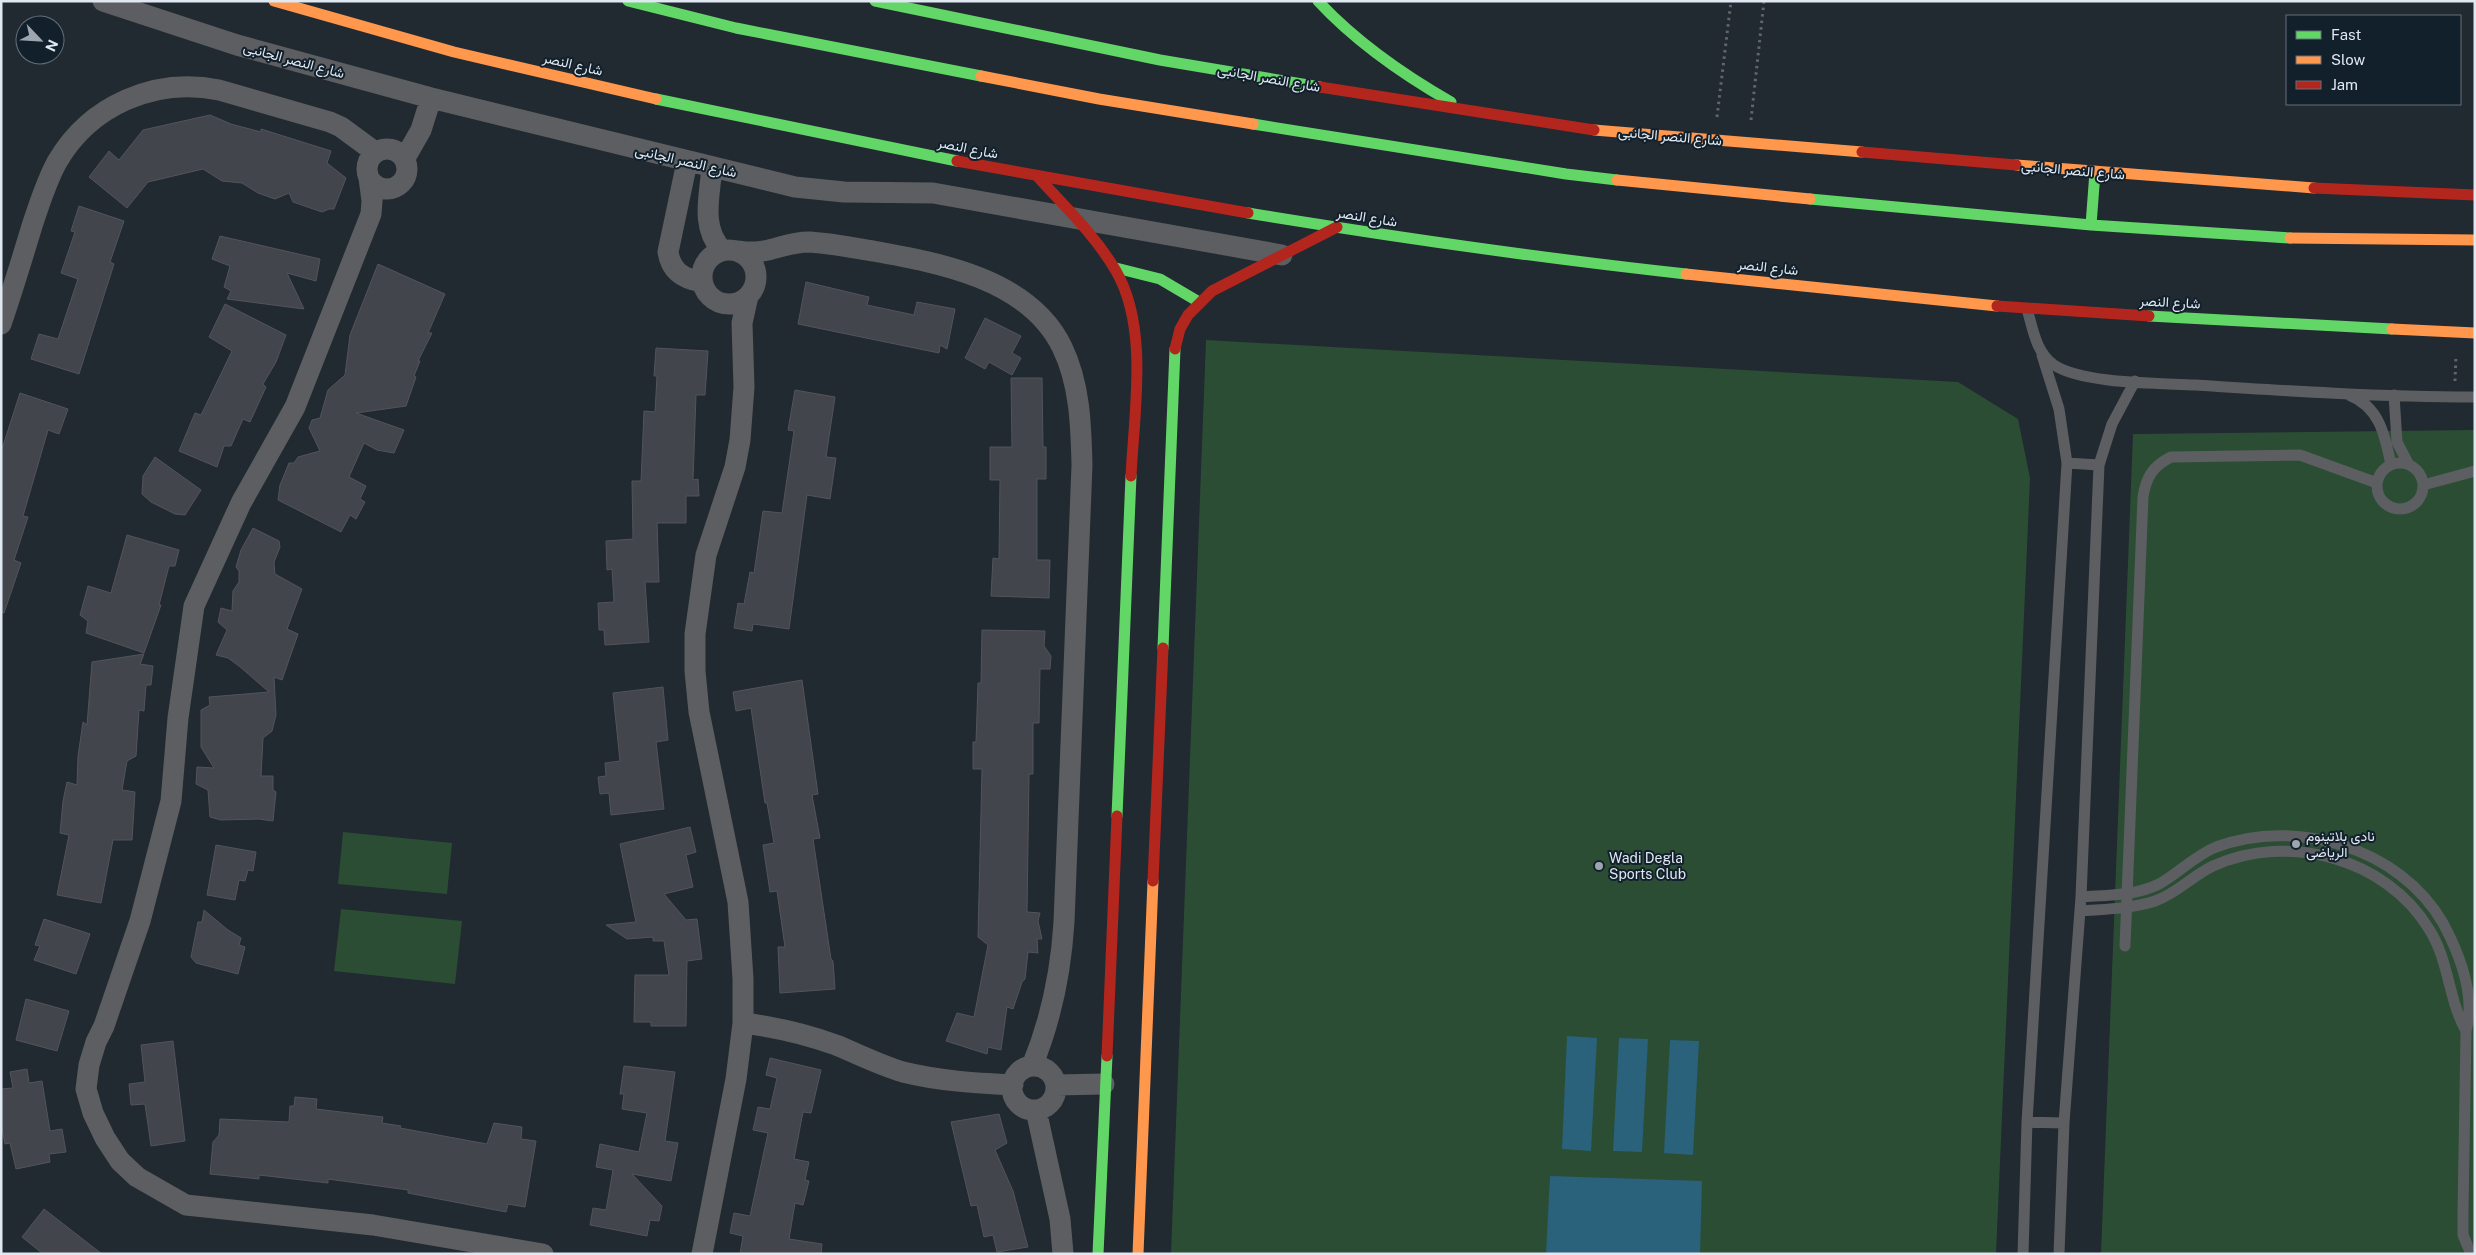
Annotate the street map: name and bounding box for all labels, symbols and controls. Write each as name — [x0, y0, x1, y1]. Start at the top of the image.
north arrow — [15, 15, 65, 65]
legend — [2286, 15, 2461, 105]
text: Fast — [2331, 26, 2361, 43]
text: N — [42, 37, 61, 54]
street label: شارع النصر الجانبى — [241, 39, 346, 84]
street label: شارع النصر — [540, 49, 605, 82]
text: Slow — [2331, 51, 2366, 68]
street label: شارع النصر الجانبى — [1216, 61, 1322, 98]
text: Jam — [2331, 76, 2358, 93]
street label: شارع النصر الجانبى — [1617, 123, 1723, 151]
street label: شارع النصر — [935, 134, 999, 165]
street label: شارع النصر الجانبى — [633, 141, 739, 183]
street label: شارع النصر الجانبى — [2020, 157, 2126, 185]
street label: شارع النصر — [1334, 204, 1398, 233]
street label: شارع النصر — [1736, 256, 1799, 281]
street label: شارع النصر — [2138, 292, 2201, 315]
place label: نادى بلاتينوم الرياضى — [2306, 828, 2375, 861]
marker: نادى بلاتينوم الرياضى — [2290, 838, 2302, 850]
place label: Wadi Degla Sports Club — [1609, 850, 1686, 882]
marker: Wadi Degla Sports Club — [1593, 860, 1605, 872]

